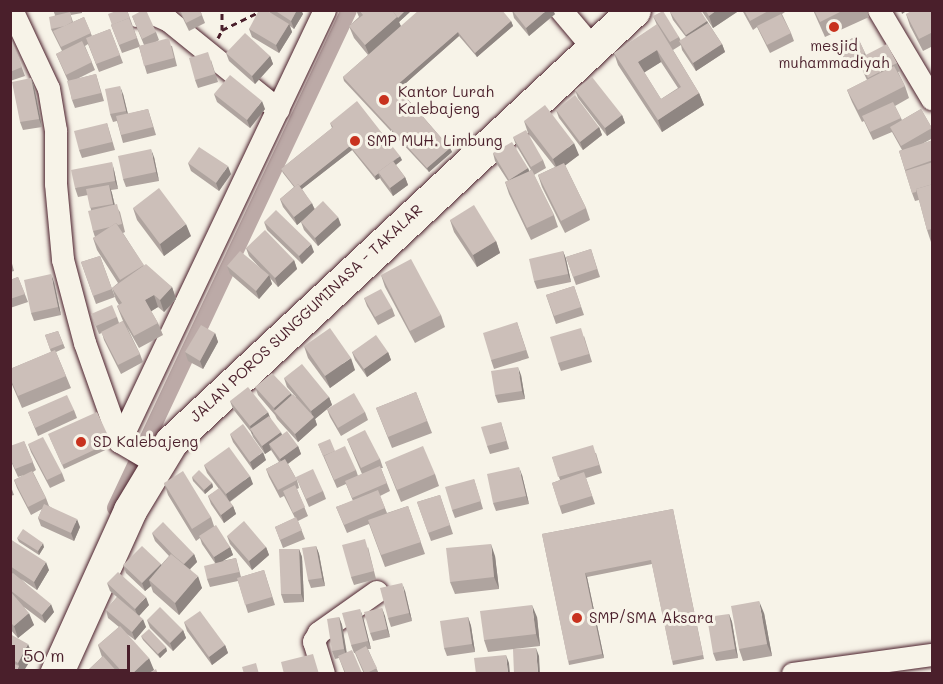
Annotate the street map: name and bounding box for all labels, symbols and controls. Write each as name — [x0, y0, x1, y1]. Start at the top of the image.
marker: mesjid muhammadiyah — [827, 20, 841, 34]
place label: mesjid muhammadiyah — [779, 36, 889, 71]
place label: Kantor Lurah Kalebajeng — [398, 82, 494, 117]
marker: Kantor Lurah Kalebajeng — [375, 91, 393, 109]
place label: SMP MUH. Limbung — [367, 132, 502, 150]
marker: SMP MUH. Limbung — [348, 134, 362, 148]
street label: JALAN POROS SUNGGUMINASA - TAKALAR — [186, 200, 426, 426]
place label: SD Kalebajeng — [93, 433, 198, 451]
marker: SD Kalebajeng — [74, 435, 88, 449]
place label: SMP/SMA Aksara — [589, 609, 714, 627]
marker: SMP/SMA Aksara — [570, 611, 584, 625]
scale bar — [15, 633, 134, 671]
text: 50 m — [23, 643, 65, 667]

